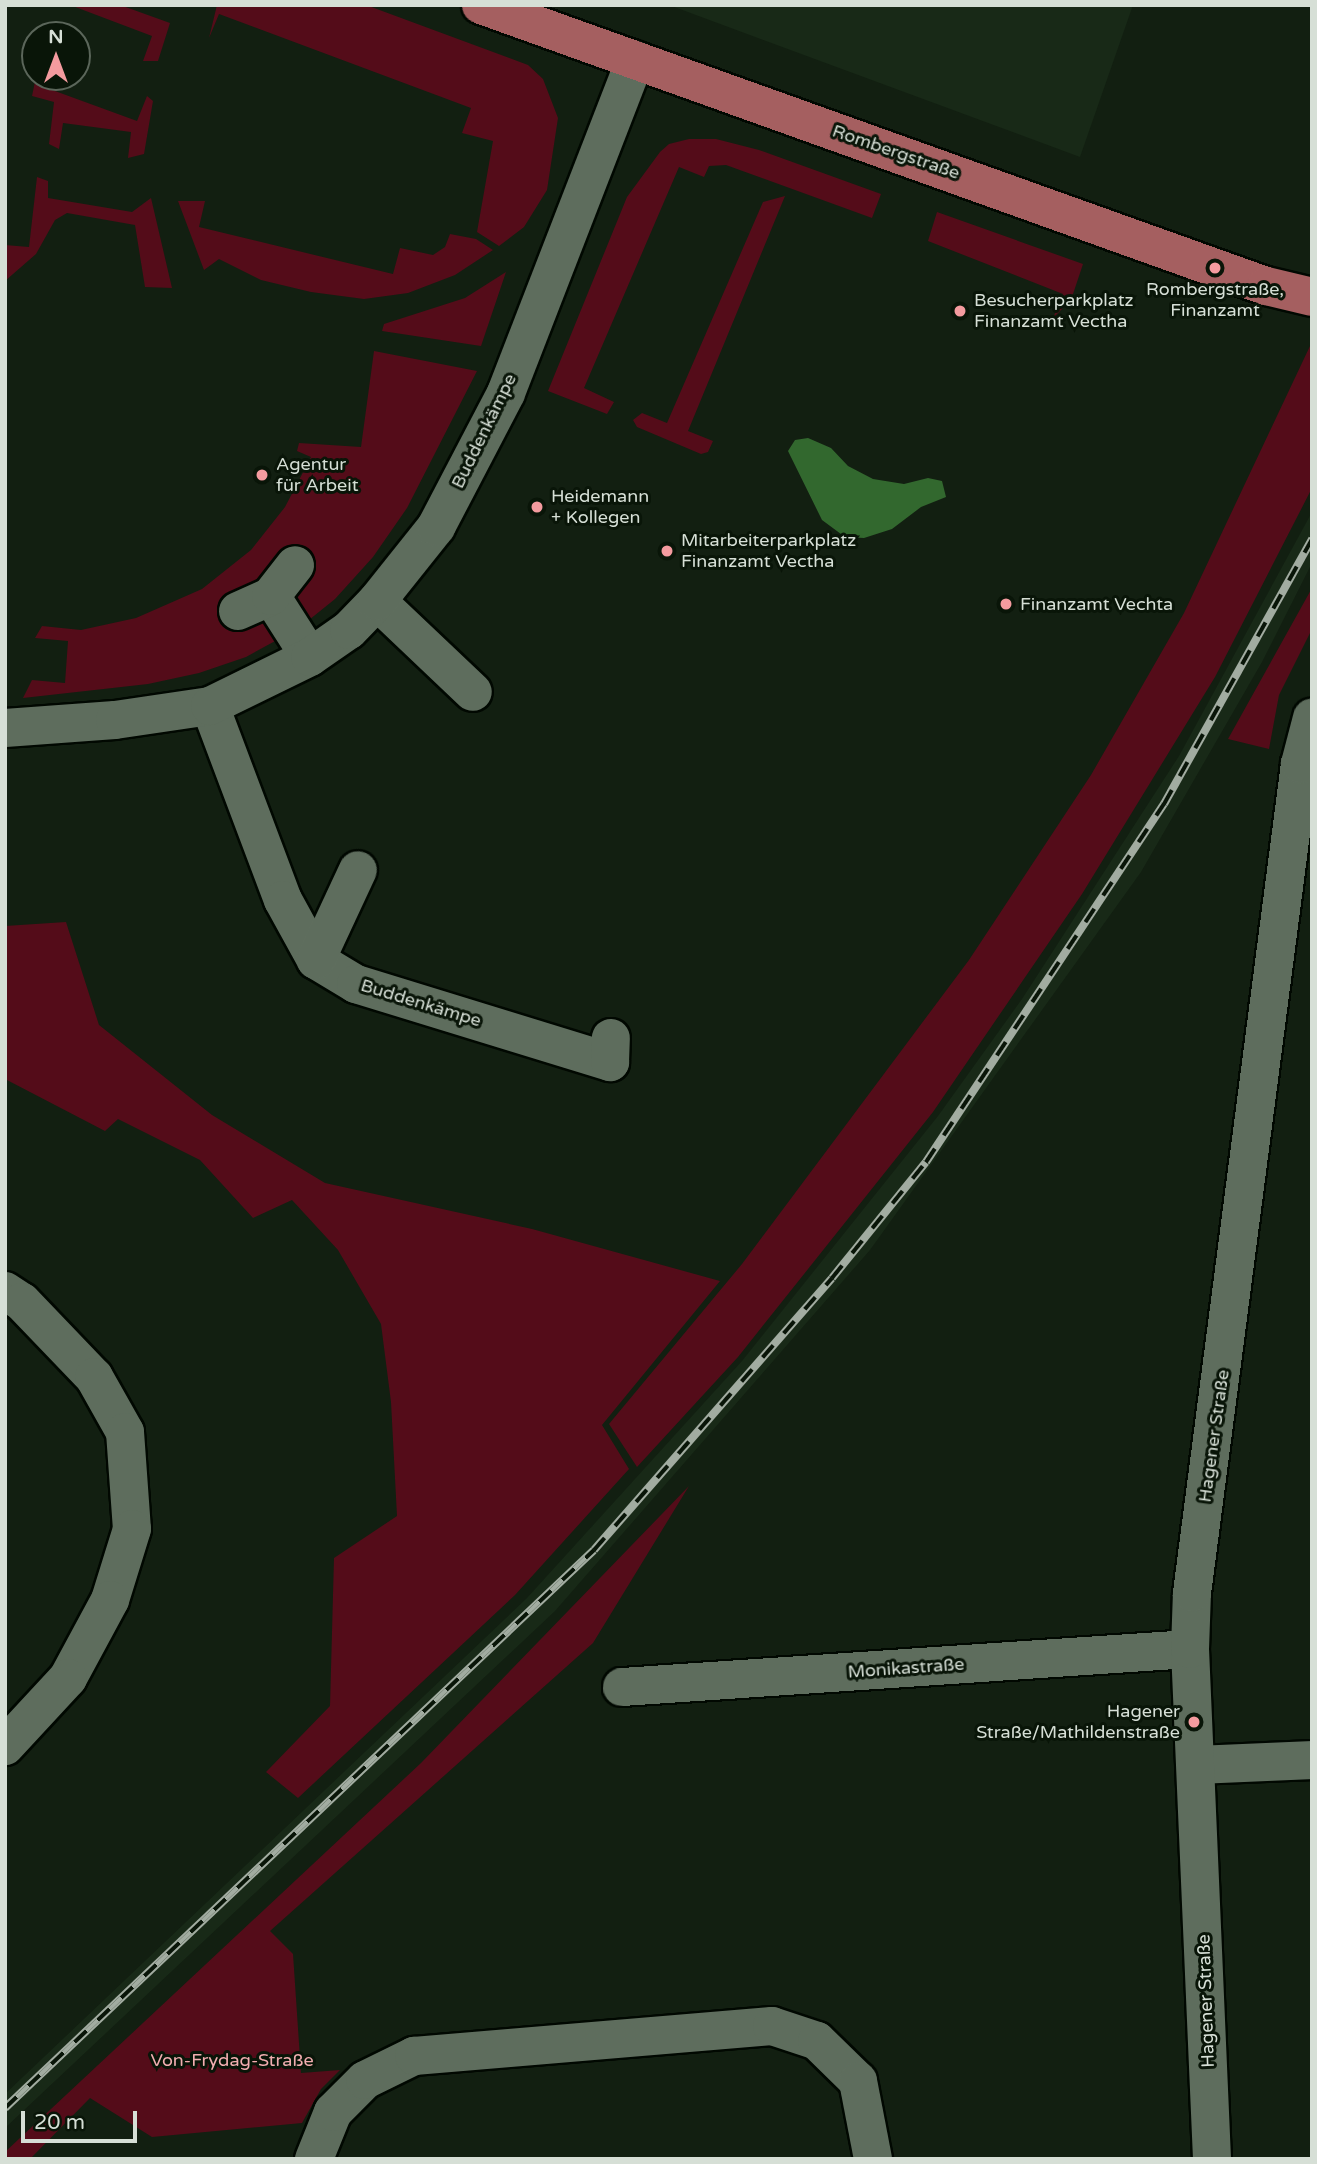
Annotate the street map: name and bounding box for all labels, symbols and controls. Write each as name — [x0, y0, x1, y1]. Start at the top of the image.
north arrow — [21, 21, 91, 91]
text: N — [48, 26, 64, 48]
street label: Rombergstraße — [829, 120, 963, 184]
marker: Rombergstraße, Finanzamt — [1207, 260, 1223, 276]
place label: Rombergstraße, Finanzamt — [1146, 279, 1284, 322]
place label: Besucherparkplatz Finanzamt Vectha — [974, 290, 1134, 332]
marker: Besucherparkplatz Finanzamt Vectha — [952, 303, 968, 319]
street label: Buddenkämpe — [447, 370, 521, 492]
place label: Agentur für Arbeit — [276, 454, 359, 496]
marker: Agentur für Arbeit — [254, 467, 270, 483]
place label: Heidemann + Kollegen — [551, 486, 649, 528]
marker: Heidemann + Kollegen — [529, 499, 545, 515]
place label: Mitarbeiterparkplatz Finanzamt Vectha — [681, 530, 856, 572]
marker: Mitarbeiterparkplatz Finanzamt Vectha — [659, 543, 675, 559]
place label: Finanzamt Vechta — [1020, 593, 1173, 615]
marker: Finanzamt Vechta — [998, 596, 1014, 612]
street label: Buddenkämpe — [358, 974, 484, 1032]
street label: Hagener Straße — [1194, 1368, 1234, 1504]
street label: Monikastraße — [847, 1653, 965, 1683]
place label: Hagener Straße/Mathildenstraße — [976, 1701, 1180, 1744]
marker: Hagener Straße/Mathildenstraße — [1186, 1714, 1202, 1730]
street label: Hagener Straße — [1193, 1934, 1219, 2068]
park label: Von-Frydag-Straße — [150, 2049, 314, 2071]
scale bar — [24, 2098, 140, 2142]
text: 20 m — [34, 2110, 85, 2135]

